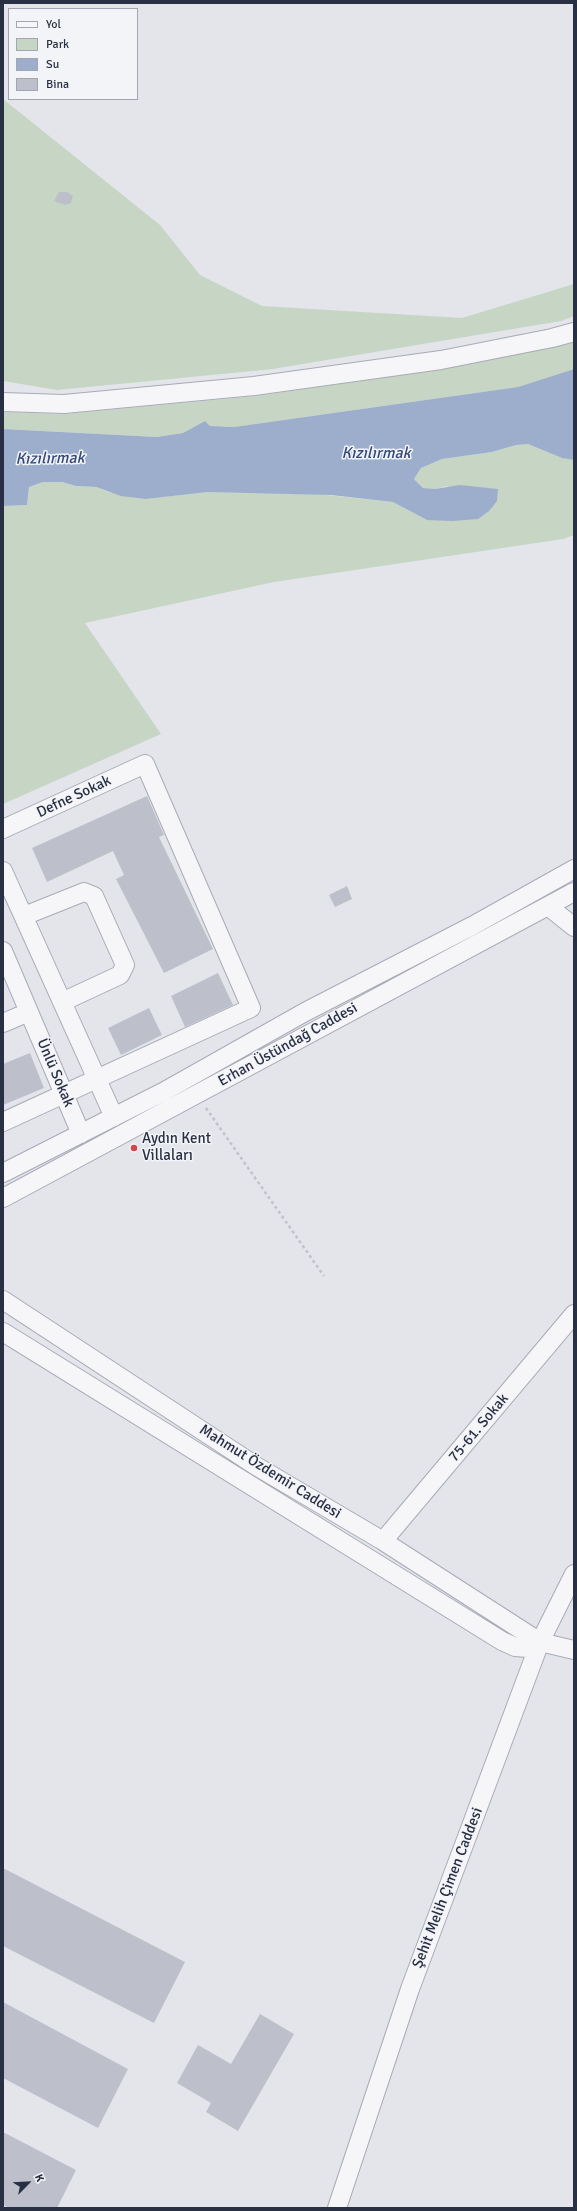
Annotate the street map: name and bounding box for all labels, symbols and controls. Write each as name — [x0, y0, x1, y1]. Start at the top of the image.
legend — [8, 8, 138, 100]
text: Yol — [46, 17, 61, 32]
text: Park — [46, 37, 69, 52]
text: Su — [46, 57, 59, 72]
text: Bina — [46, 77, 69, 92]
water label: Kızılırmak — [341, 444, 411, 464]
water label: Kızılırmak — [15, 449, 85, 469]
street label: Defne Sokak — [34, 772, 114, 822]
street label: Erhan Üstündağ Caddesi — [215, 999, 361, 1091]
street label: Ünlü Sokak — [33, 1036, 77, 1110]
place label: Aydın Kent Villaları — [142, 1130, 211, 1165]
marker: Aydın Kent Villaları — [129, 1143, 139, 1153]
street label: 75-61. Sokak — [445, 1390, 513, 1466]
street label: Mahmut Özdemir Caddesi — [196, 1421, 344, 1523]
street label: Şehit Melih Çimen Caddesi — [409, 1805, 487, 1971]
north arrow — [8, 2163, 48, 2203]
text: K — [32, 2172, 47, 2184]

